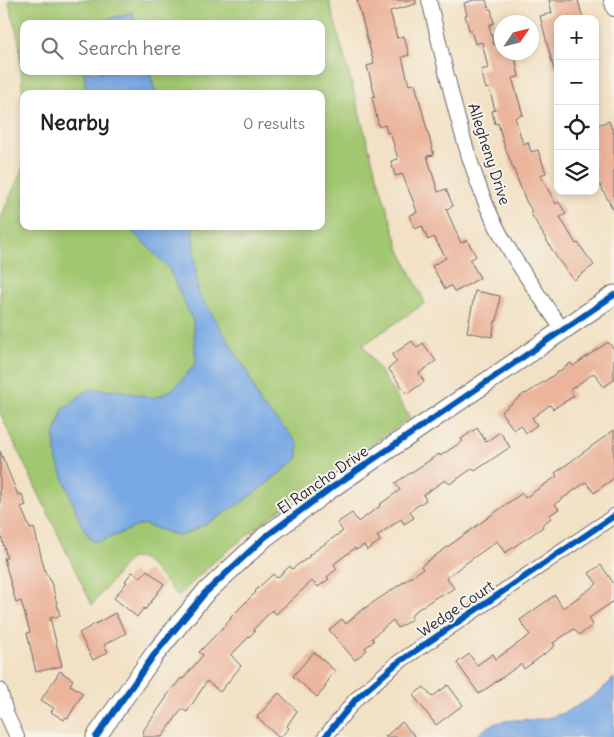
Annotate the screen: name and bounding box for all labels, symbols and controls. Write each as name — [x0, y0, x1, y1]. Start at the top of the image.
north arrow — [494, 15, 539, 60]
map controls — [554, 15, 599, 195]
button: + — [554, 15, 599, 60]
search box — [20, 20, 325, 75]
icon: search — [38, 34, 66, 62]
text: Search here — [78, 36, 181, 60]
button: − — [554, 60, 599, 105]
street label: Allegheny Drive — [464, 101, 515, 207]
button: locate — [554, 105, 599, 150]
text: Nearby — [40, 109, 110, 136]
text: 0 results — [243, 113, 305, 133]
button: layers — [554, 150, 599, 195]
street label: El Rancho Drive — [274, 441, 372, 518]
street label: Wedge Court — [414, 576, 498, 641]

